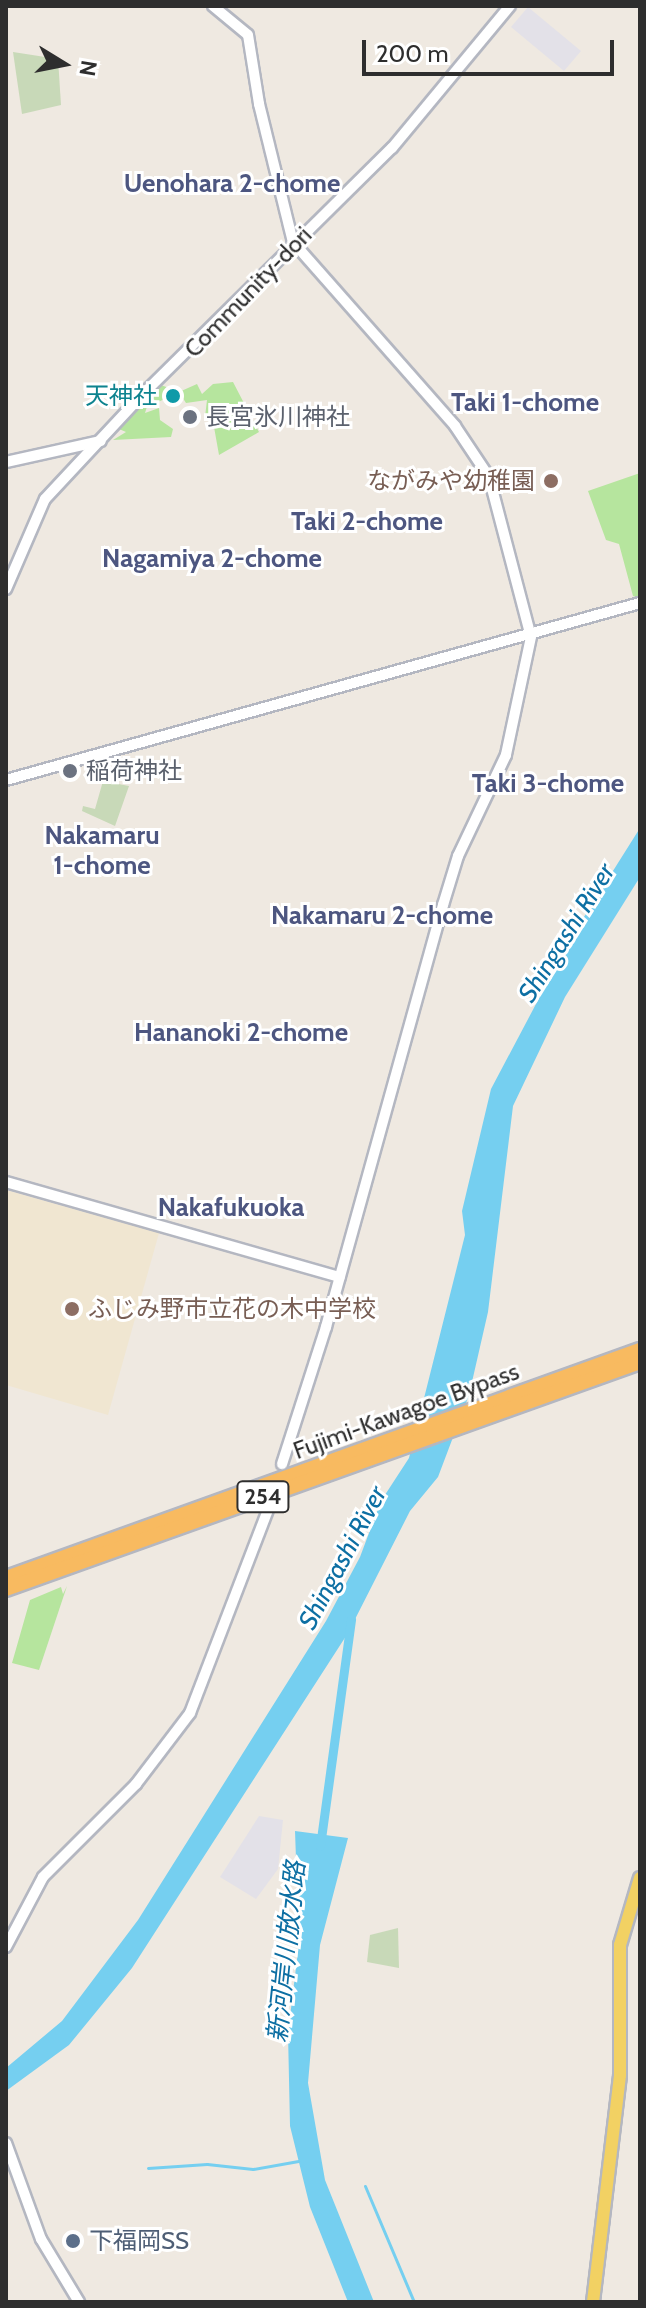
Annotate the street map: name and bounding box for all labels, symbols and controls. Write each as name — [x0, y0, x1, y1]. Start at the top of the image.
north arrow — [24, 24, 104, 104]
scale bar — [366, 24, 618, 74]
text: 200 m — [376, 39, 449, 68]
text: N — [73, 58, 103, 78]
district label: Uenohara 2-chome — [124, 168, 340, 200]
street label: Community-dori — [178, 221, 318, 363]
place label: 天神社 — [85, 382, 157, 410]
marker: 天神社 — [164, 387, 182, 405]
district label: Taki 1-chome — [451, 387, 599, 419]
place label: 長宮氷川神社 — [206, 403, 350, 431]
marker: 長宮氷川神社 — [181, 408, 199, 426]
place label: ながみや幼稚園 — [367, 467, 535, 495]
marker: ながみや幼稚園 — [542, 472, 560, 490]
district label: Taki 2-chome — [291, 506, 443, 538]
district label: Nagamiya 2-chome — [102, 543, 322, 575]
place label: 稲荷神社 — [86, 757, 182, 785]
marker: 稲荷神社 — [61, 762, 79, 780]
district label: Taki 3-chome — [472, 768, 624, 800]
district label: Nakamaru 1-chome — [45, 820, 159, 882]
water label: Shingashi River — [512, 858, 622, 1008]
district label: Nakamaru 2-chome — [271, 900, 493, 932]
district label: Hananoki 2-chome — [134, 1017, 348, 1049]
district label: Nakafukuoka — [158, 1192, 304, 1224]
place label: ふじみ野市立花の木中学校 — [88, 1295, 376, 1323]
marker: ふじみ野市立花の木中学校 — [63, 1300, 81, 1318]
street label: Fujimi-Kawagoe Bypass — [289, 1357, 523, 1465]
road number: 254 — [235, 1479, 291, 1515]
water label: Shingashi River — [292, 1481, 394, 1635]
water label: 新河岸川放水路 — [262, 1860, 312, 2044]
place label: 下福岡SS — [89, 2227, 189, 2255]
marker: 下福岡SS — [64, 2232, 82, 2250]

